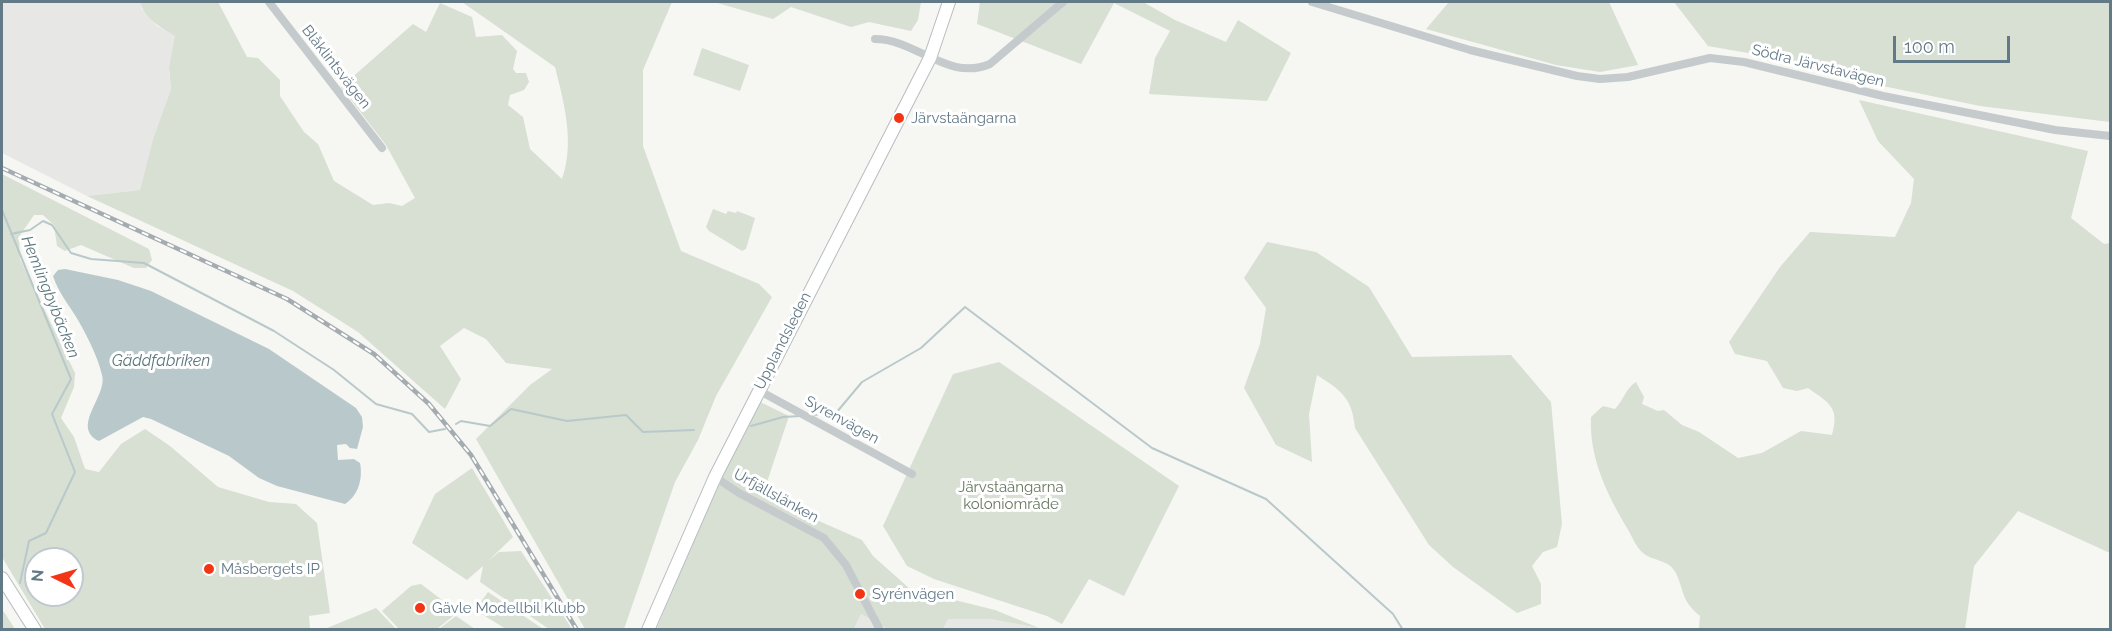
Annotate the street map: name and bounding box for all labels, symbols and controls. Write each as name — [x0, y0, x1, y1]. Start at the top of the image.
street label: Blåklintsvägen — [298, 22, 374, 112]
scale bar — [1896, 24, 2013, 62]
text: 100 m — [1904, 36, 1955, 57]
street label: Södra Järvstavägen — [1750, 41, 1886, 91]
place label: Järvstaängarna — [911, 109, 1016, 127]
marker: Järvstaängarna — [892, 111, 906, 125]
water label: Hemlingbybäcken — [17, 233, 83, 361]
street label: Upplandsleden — [751, 289, 815, 393]
water label: Gäddfabriken — [112, 351, 210, 371]
street label: Syrenvägen — [802, 392, 882, 448]
street label: Urfjällslänken — [730, 465, 822, 527]
park label: Järvstaängarna koloniområde — [958, 478, 1064, 513]
north arrow — [24, 547, 84, 607]
place label: Måsbergets IP — [221, 560, 320, 578]
marker: Måsbergets IP — [202, 562, 216, 576]
text: N — [28, 569, 48, 582]
place label: Syrénvägen — [872, 585, 954, 603]
marker: Syrénvägen — [853, 587, 867, 601]
place label: Gävle Modellbil Klubb — [432, 599, 585, 617]
marker: Gävle Modellbil Klubb — [413, 601, 427, 615]

